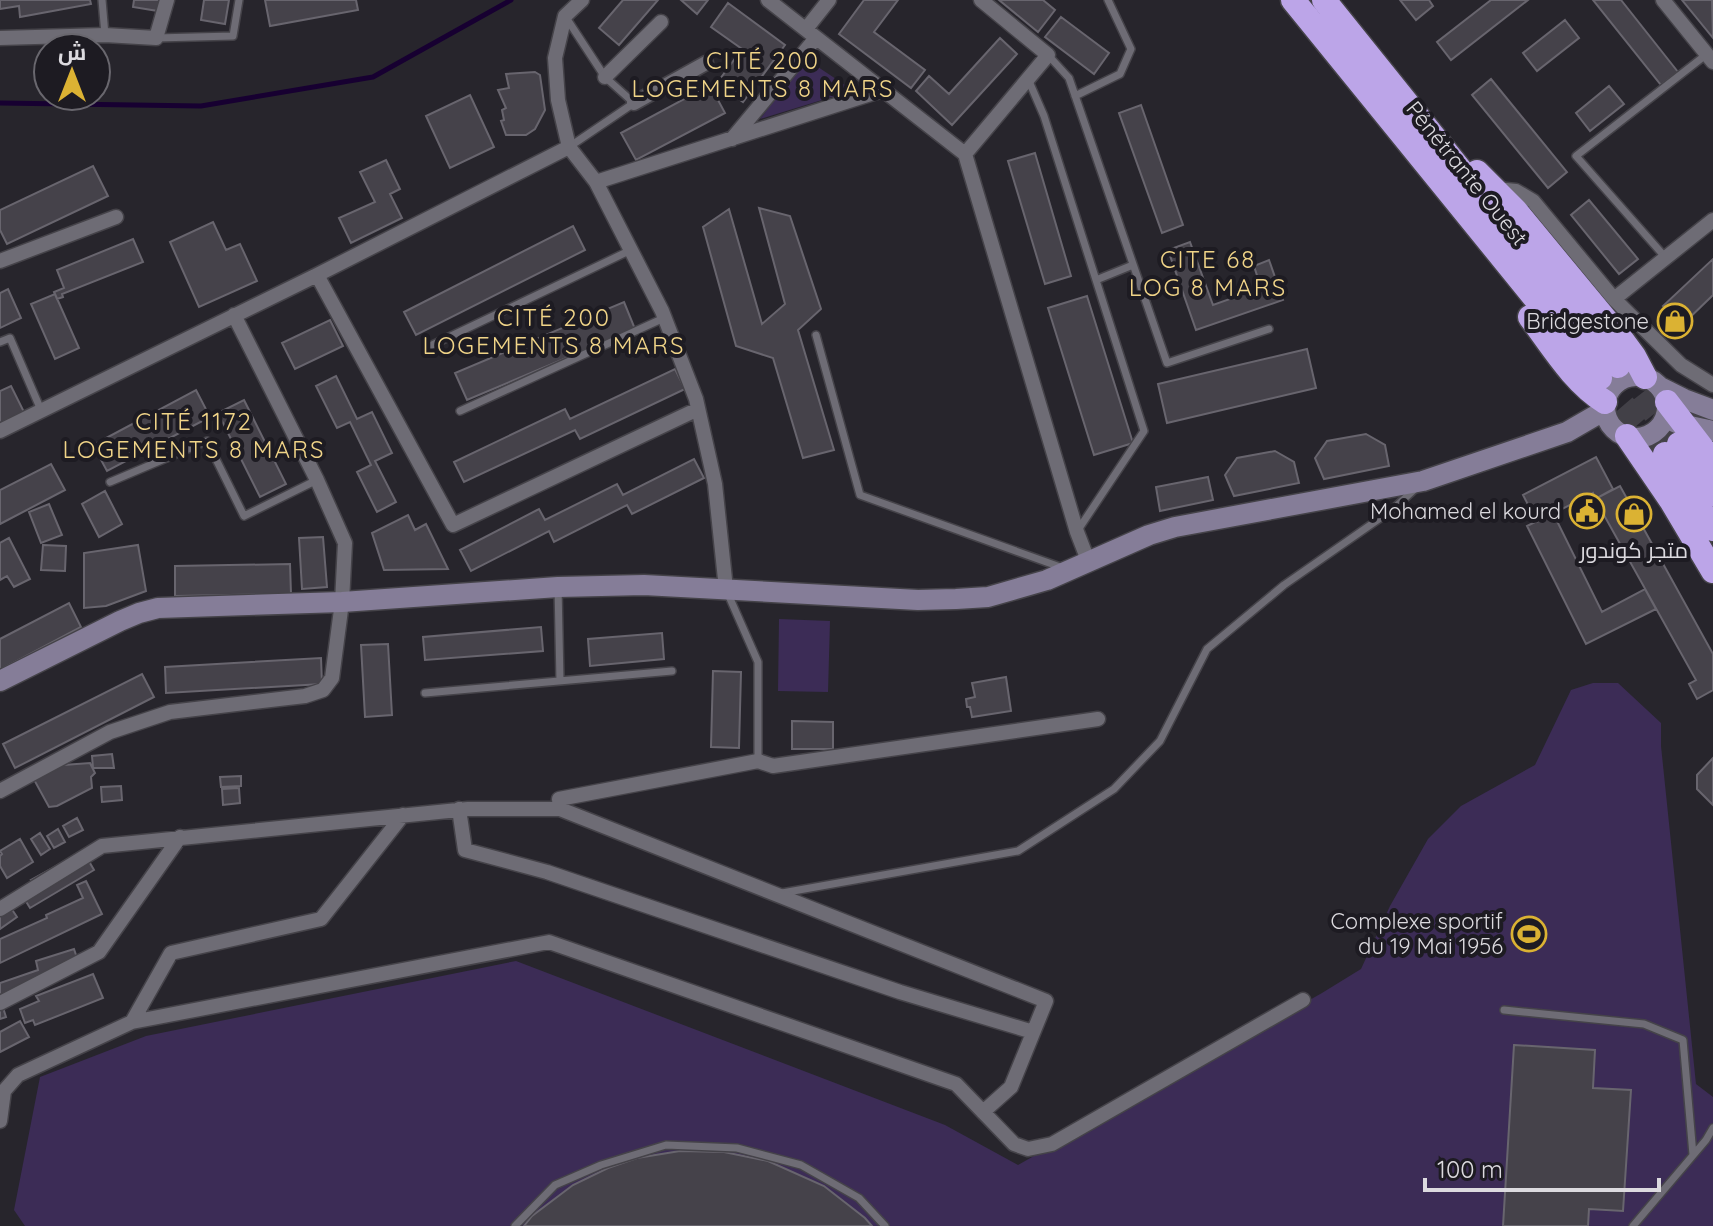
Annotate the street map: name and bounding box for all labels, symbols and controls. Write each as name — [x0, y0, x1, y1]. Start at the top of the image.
north arrow — [32, 32, 112, 112]
text: ش — [58, 38, 86, 66]
district label: CITÉ 200 LOGEMENTS 8 MARS — [631, 45, 895, 103]
street label: Pénétrante Ouest — [1400, 95, 1534, 251]
district label: CITE 68 LOG 8 MARS — [1129, 244, 1287, 302]
district label: CITÉ 200 LOGEMENTS 8 MARS — [422, 302, 686, 360]
shop icon: Bridgestone — [1656, 302, 1694, 340]
place label: Bridgestone — [1526, 307, 1649, 335]
district label: CITÉ 1172 LOGEMENTS 8 MARS — [62, 406, 326, 464]
public building icon: Mohamed el kourd — [1568, 492, 1606, 530]
shop icon: متجر كوندور — [1615, 495, 1653, 533]
place label: Mohamed el kourd — [1370, 497, 1561, 525]
place label: متجر كوندور — [1578, 536, 1688, 564]
place label: Complexe sportif du 19 Mai 1956 — [1331, 907, 1503, 960]
sports icon: Complexe sportif du 19 Mai 1956 — [1510, 915, 1548, 953]
scale bar — [1425, 1142, 1659, 1192]
text: 100 m — [1437, 1154, 1503, 1184]

